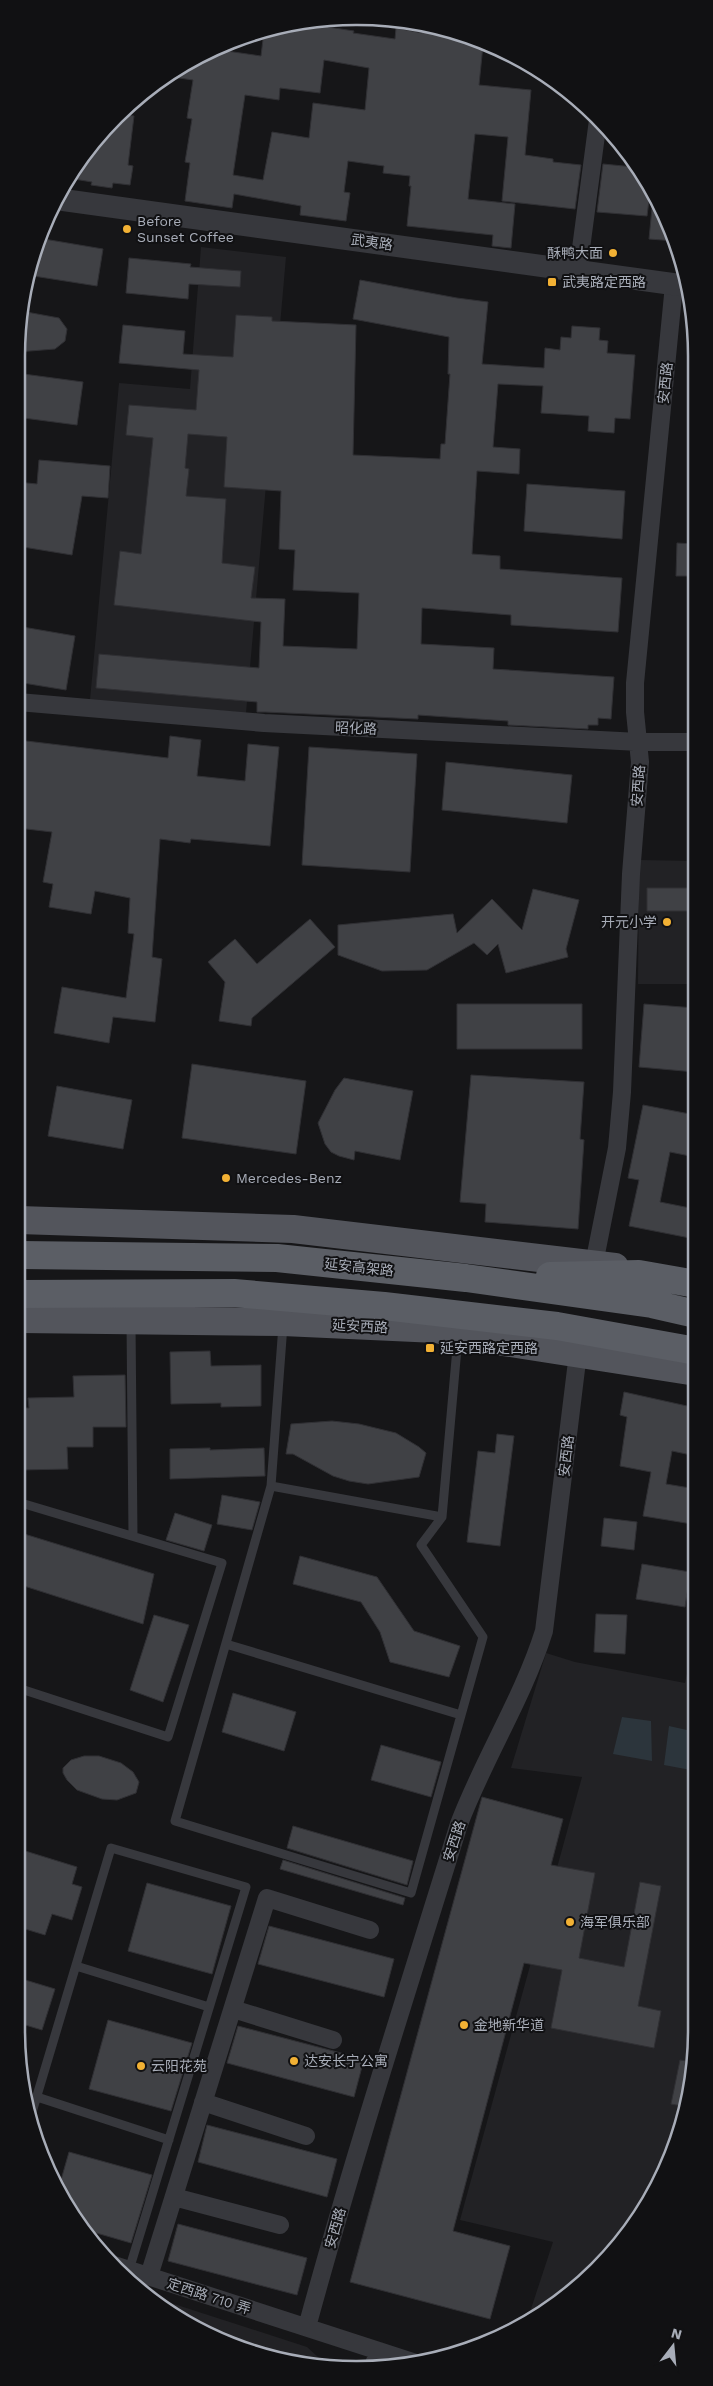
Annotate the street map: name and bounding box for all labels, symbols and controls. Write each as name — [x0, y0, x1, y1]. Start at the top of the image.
place label: Before Sunset Coffee — [137, 213, 234, 245]
marker: Before Sunset Coffee — [121, 223, 133, 235]
street label: 武夷路 — [350, 231, 394, 253]
place label: 酥鸭大面 — [547, 245, 603, 261]
marker: 酥鸭大面 — [607, 247, 619, 259]
place label: 武夷路定西路 — [562, 274, 646, 290]
marker: 武夷路定西路 — [546, 276, 558, 288]
street label: 安西路 — [655, 361, 675, 405]
street label: 昭化路 — [335, 719, 377, 737]
street label: 安西路 — [629, 764, 647, 808]
place label: 开元小学 — [601, 914, 657, 930]
marker: 开元小学 — [661, 916, 673, 928]
place label: Mercedes-Benz — [236, 1170, 342, 1186]
marker: Mercedes-Benz — [220, 1172, 232, 1184]
street label: 延安高架路 — [323, 1255, 395, 1279]
street label: 延安西路 — [332, 1317, 388, 1335]
place label: 延安西路定西路 — [440, 1340, 538, 1356]
marker: 延安西路定西路 — [424, 1342, 436, 1354]
street label: 安西路 — [556, 1434, 576, 1478]
street label: 安西路 — [440, 1819, 468, 1863]
place label: 海军俱乐部 — [580, 1914, 650, 1930]
marker: 海军俱乐部 — [564, 1916, 576, 1928]
place label: 金地新华道 — [474, 2017, 544, 2033]
marker: 金地新华道 — [458, 2019, 470, 2031]
place label: 达安长宁公寓 — [304, 2053, 388, 2069]
marker: 达安长宁公寓 — [288, 2055, 300, 2067]
place label: 云阳花苑 — [151, 2058, 207, 2074]
marker: 云阳花苑 — [135, 2060, 147, 2072]
street label: 安西路 — [322, 2206, 348, 2250]
street label: 定西路 710 弄 — [165, 2275, 253, 2317]
north arrow — [648, 2321, 698, 2371]
text: N — [669, 2324, 684, 2343]

